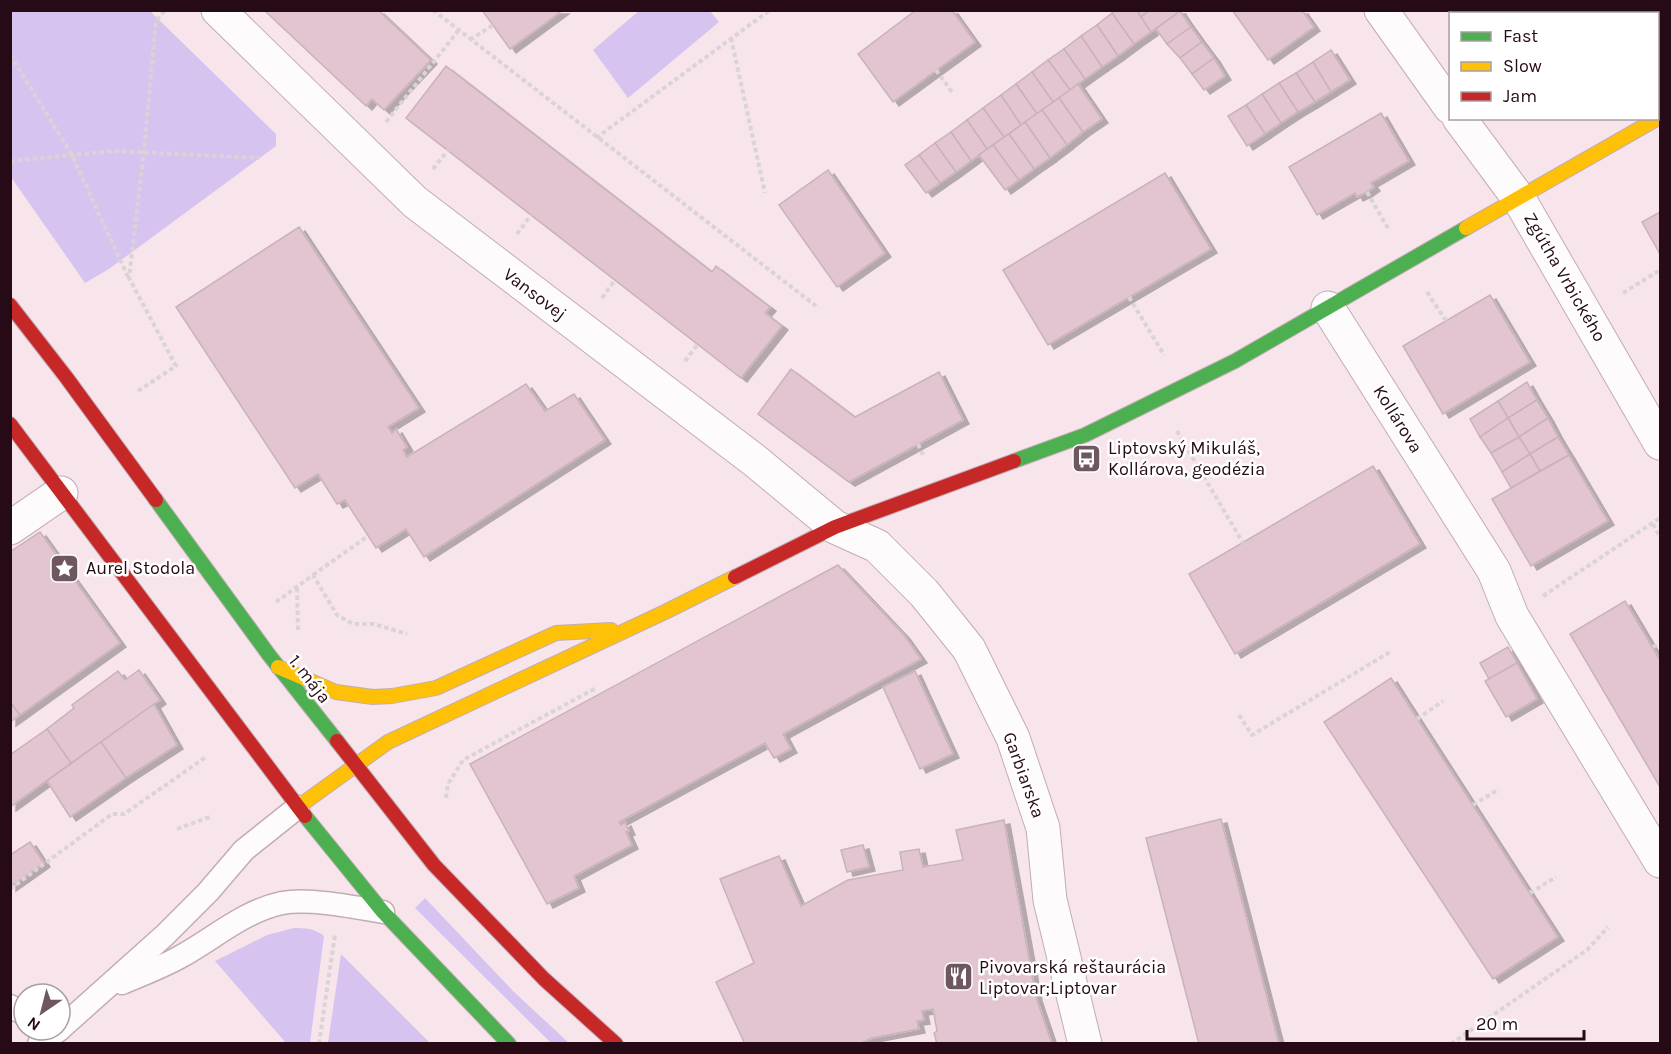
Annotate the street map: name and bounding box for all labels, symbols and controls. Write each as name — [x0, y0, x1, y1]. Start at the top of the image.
legend — [1449, 12, 1659, 120]
text: Fast — [1503, 25, 1538, 47]
text: Slow — [1503, 55, 1542, 77]
text: Jam — [1503, 85, 1537, 107]
street label: Zgútha Vrbického — [1519, 209, 1611, 345]
street label: Vansovej — [499, 263, 571, 325]
street label: Kollárova — [1369, 381, 1427, 457]
place label: Liptovský Mikuláš, Kollárova, geodézia — [1108, 437, 1265, 480]
bus stop icon: Liptovský Mikuláš, Kollárova, geodézia — [1071, 442, 1103, 474]
place icon: Aurel Stodola — [49, 552, 81, 584]
place label: Aurel Stodola — [86, 557, 195, 579]
street label: 1. mája — [284, 650, 336, 708]
street label: Garbiarska — [998, 729, 1050, 821]
place label: Pivovarská reštaurácia Liptovar;Liptovar — [979, 956, 1166, 999]
restaurant icon: Pivovarská reštaurácia Liptovar;Liptovar — [942, 961, 974, 993]
north arrow — [12, 982, 72, 1042]
scale bar — [1467, 1003, 1584, 1041]
text: N — [24, 1013, 44, 1035]
text: 20 m — [1476, 1013, 1518, 1035]

